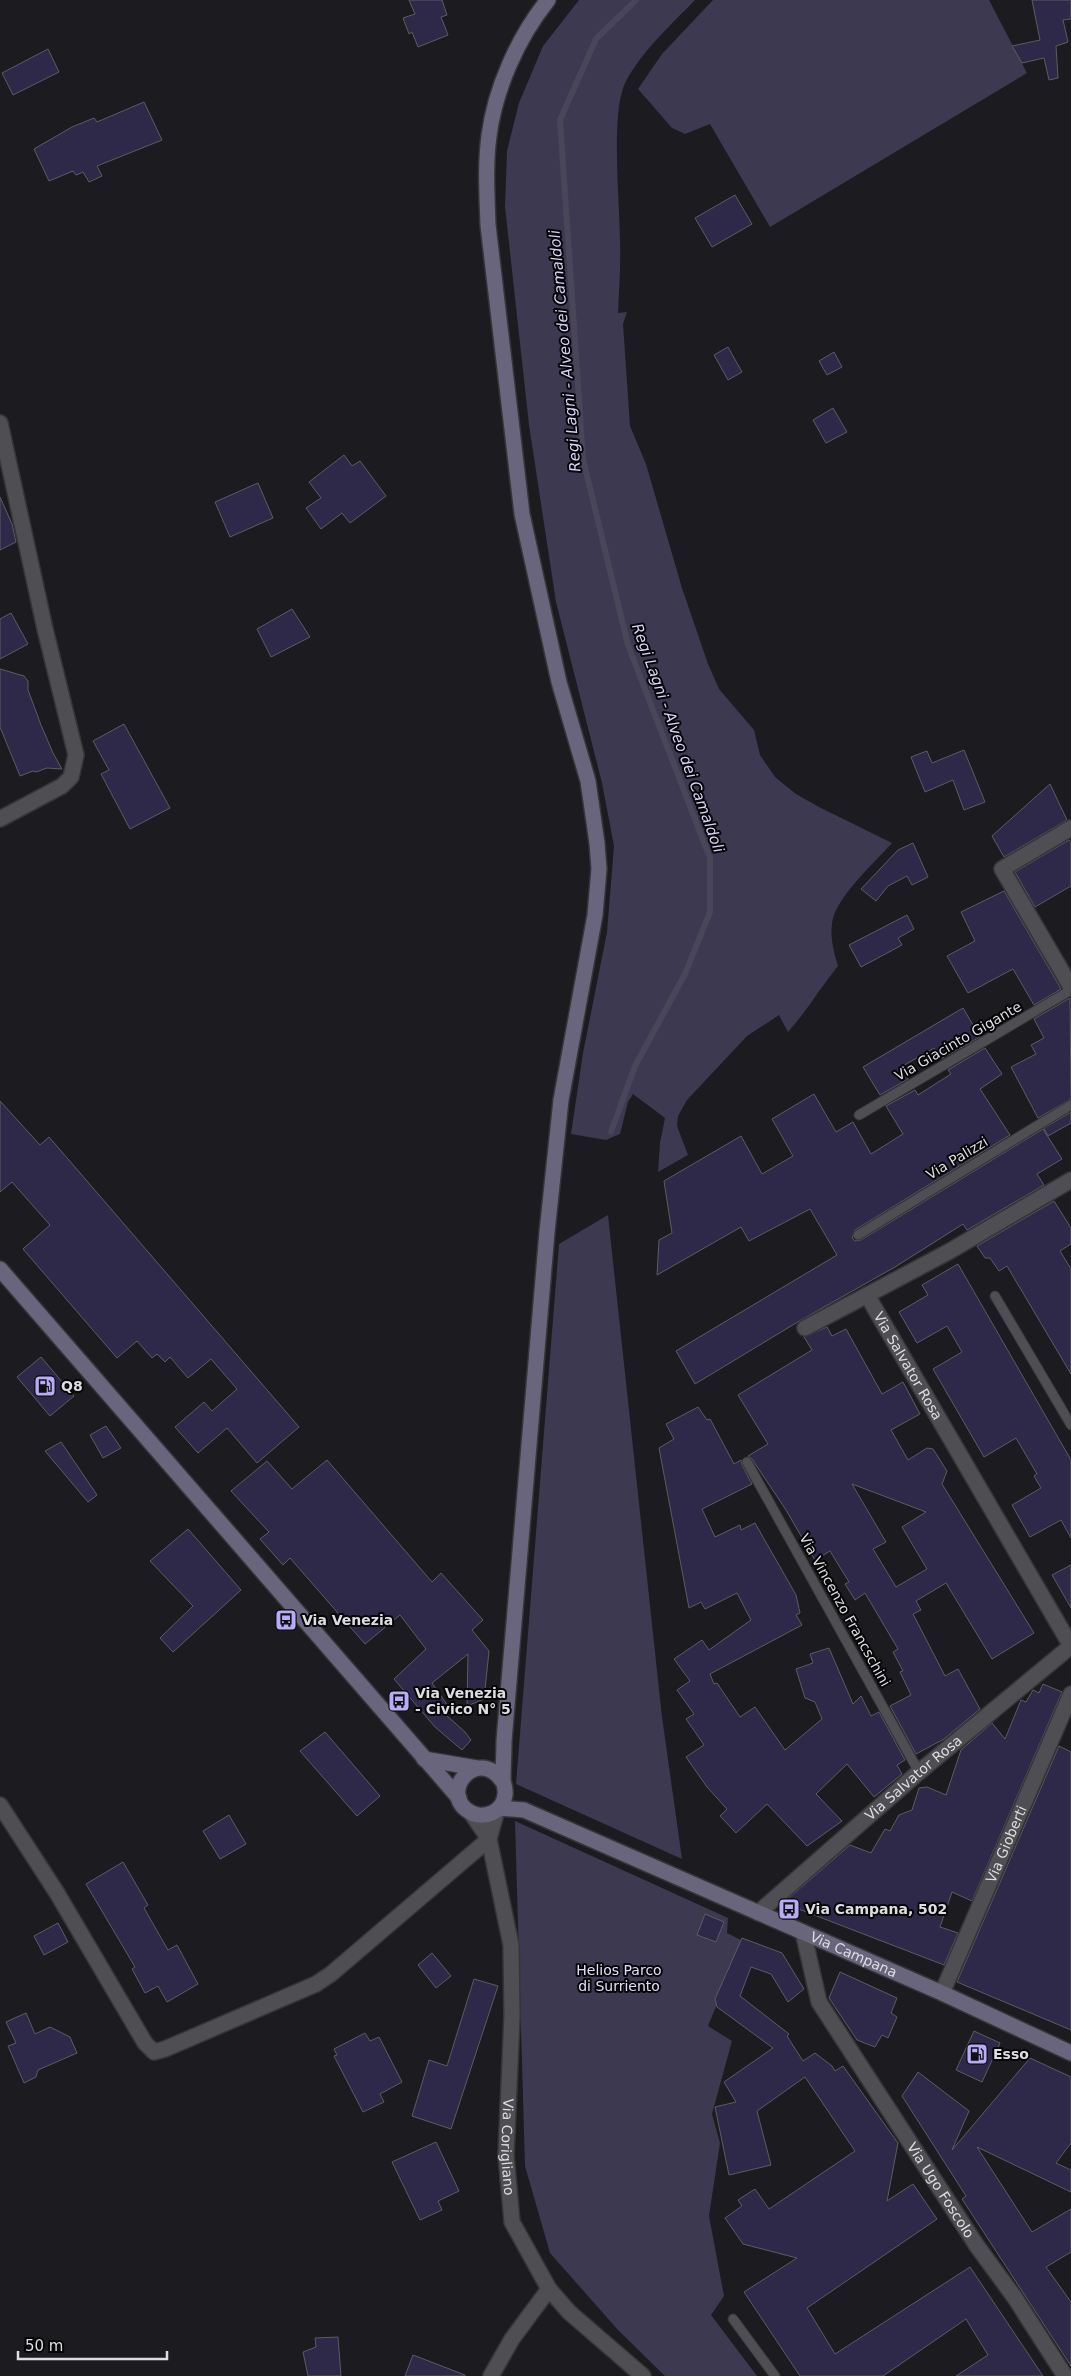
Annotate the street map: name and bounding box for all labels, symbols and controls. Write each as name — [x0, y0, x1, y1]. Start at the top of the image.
water label: Regi Lagni - Alveo dei Camaldoli — [545, 229, 585, 473]
water label: Regi Lagni - Alveo dei Camaldoli — [628, 621, 728, 856]
street label: Via Giacinto Gigante — [892, 998, 1024, 1084]
street label: Via Palizzi — [923, 1133, 991, 1183]
street label: Via Salvator Rosa — [871, 1309, 946, 1423]
fuel station icon: Q8 — [33, 1374, 57, 1398]
place label: Q8 — [61, 1378, 83, 1394]
street label: Via Vincenzo Francschini — [796, 1531, 894, 1689]
bus stop icon: Via Venezia — [274, 1608, 298, 1632]
place label: Via Venezia — [302, 1612, 393, 1628]
place label: Via Venezia - Civico N° 5 — [415, 1685, 511, 1717]
bus stop icon: Via Venezia - Civico N° 5 — [387, 1689, 411, 1713]
street label: Via Salvator Rosa — [862, 1732, 965, 1824]
street label: Via Gioberti — [983, 1803, 1030, 1885]
bus stop icon: Via Campana, 502 — [777, 1897, 801, 1921]
place label: Via Campana, 502 — [805, 1901, 947, 1917]
street label: Via Campana — [808, 1928, 900, 1980]
park label: Helios Parco di Surriento — [576, 1962, 662, 1994]
fuel station icon: Esso — [965, 2042, 989, 2066]
place label: Esso — [993, 2046, 1029, 2062]
street label: Via Corigliano — [498, 2098, 518, 2196]
street label: Via Ugo Foscolo — [904, 2139, 978, 2241]
scale bar — [18, 2328, 166, 2360]
text: 50 m — [25, 2337, 63, 2355]

